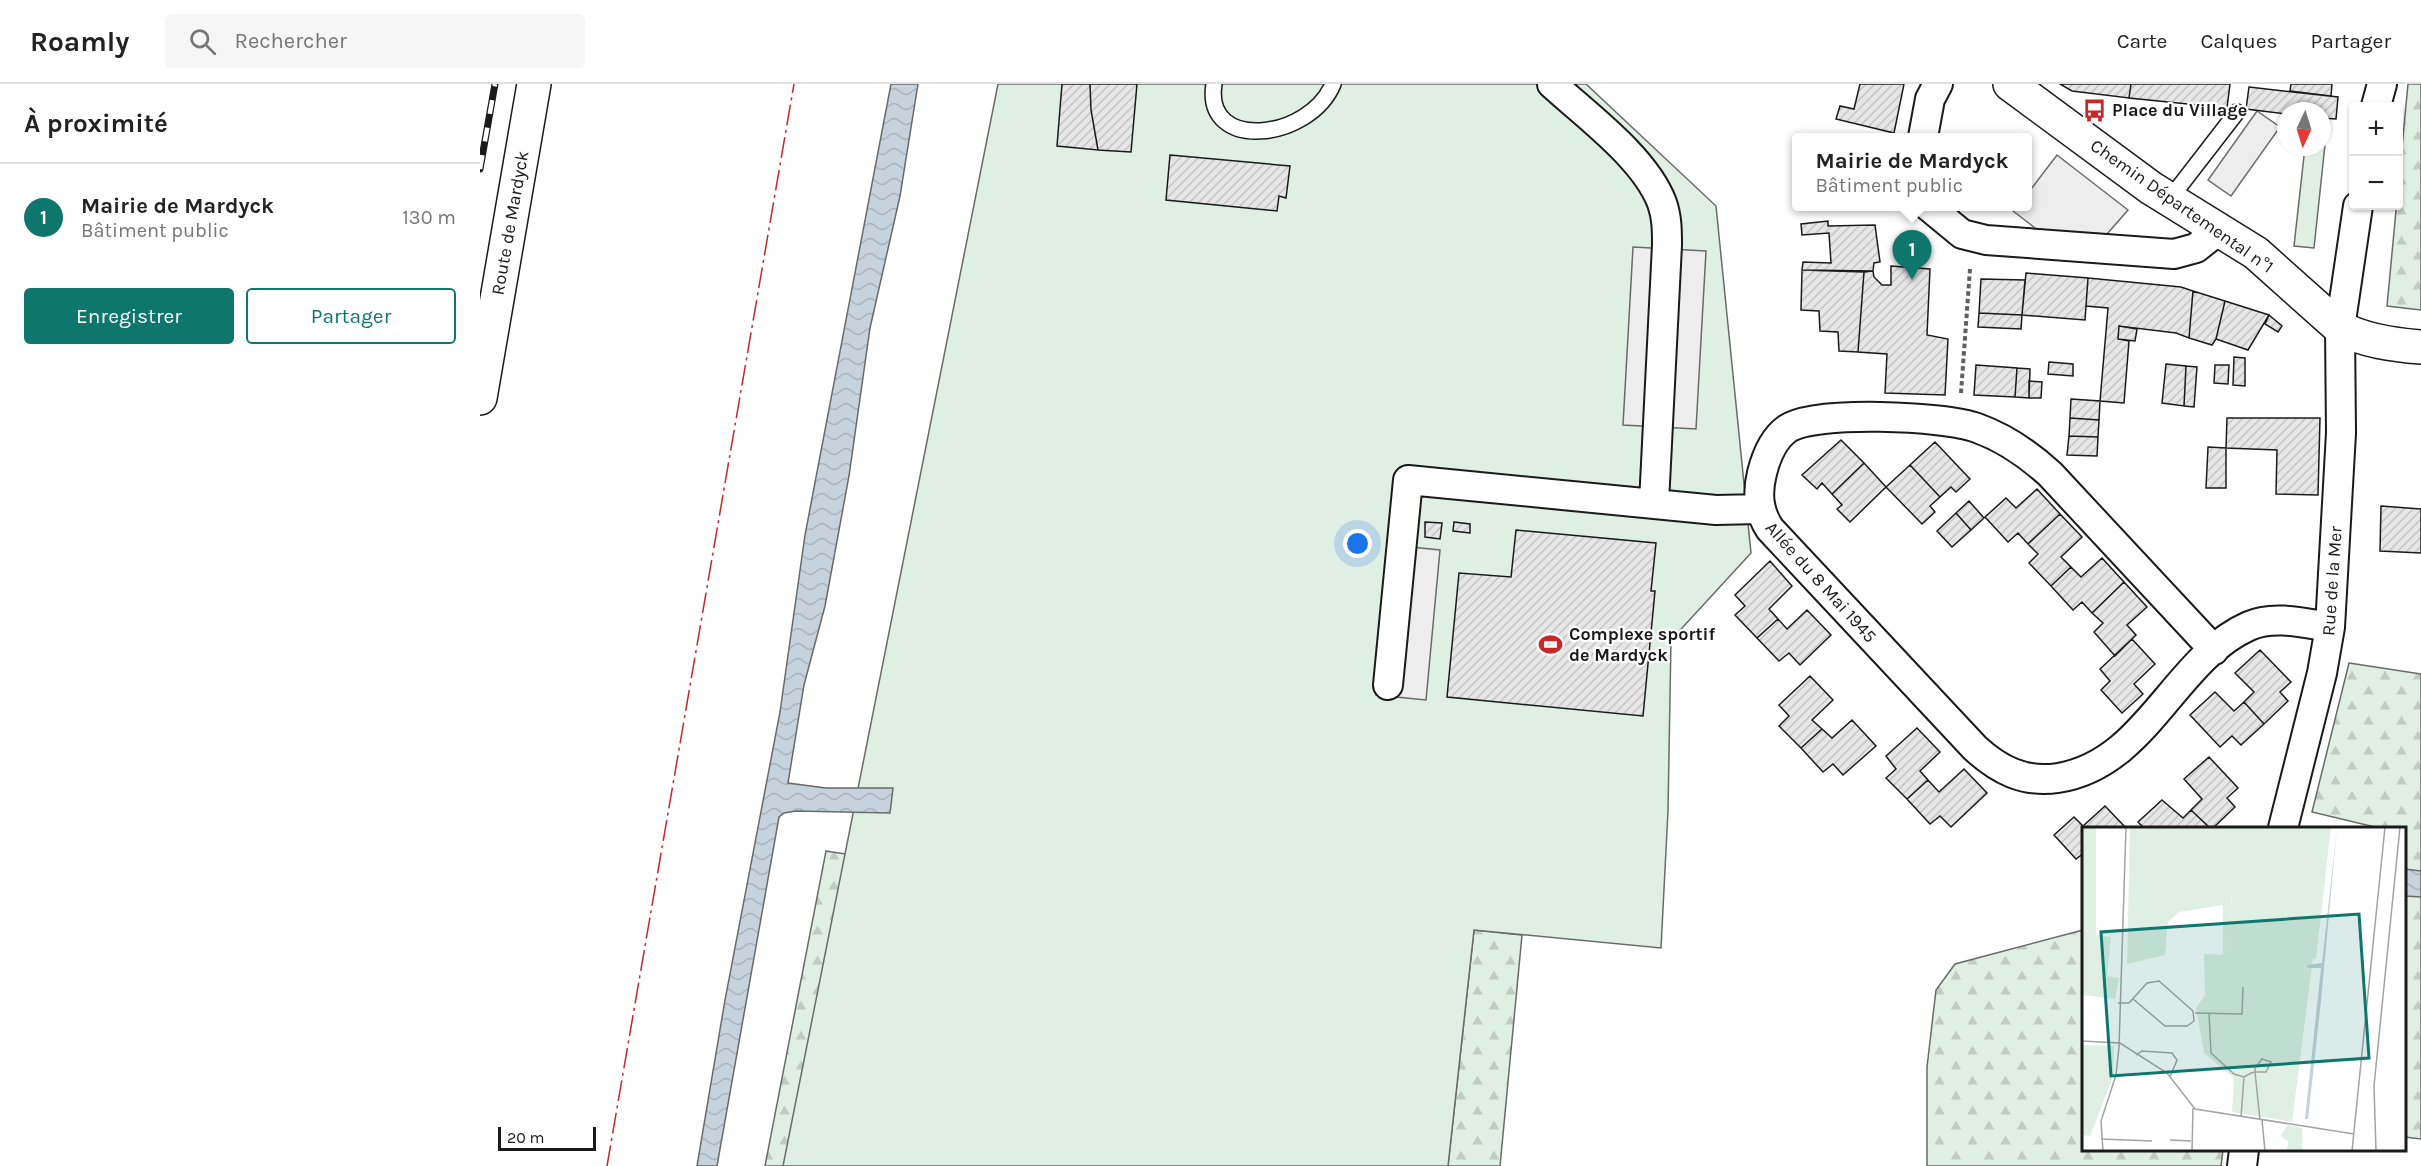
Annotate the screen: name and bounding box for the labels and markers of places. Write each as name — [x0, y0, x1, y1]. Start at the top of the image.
bus stop icon: Place du Village — [2081, 97, 2107, 123]
place label: Place du Village — [2112, 99, 2247, 121]
pin: 1 — [1892, 230, 1932, 280]
place label: Complexe sportif de Mardyck — [1569, 623, 1715, 666]
sports icon: Complexe sportif de Mardyck — [1538, 631, 1564, 657]

